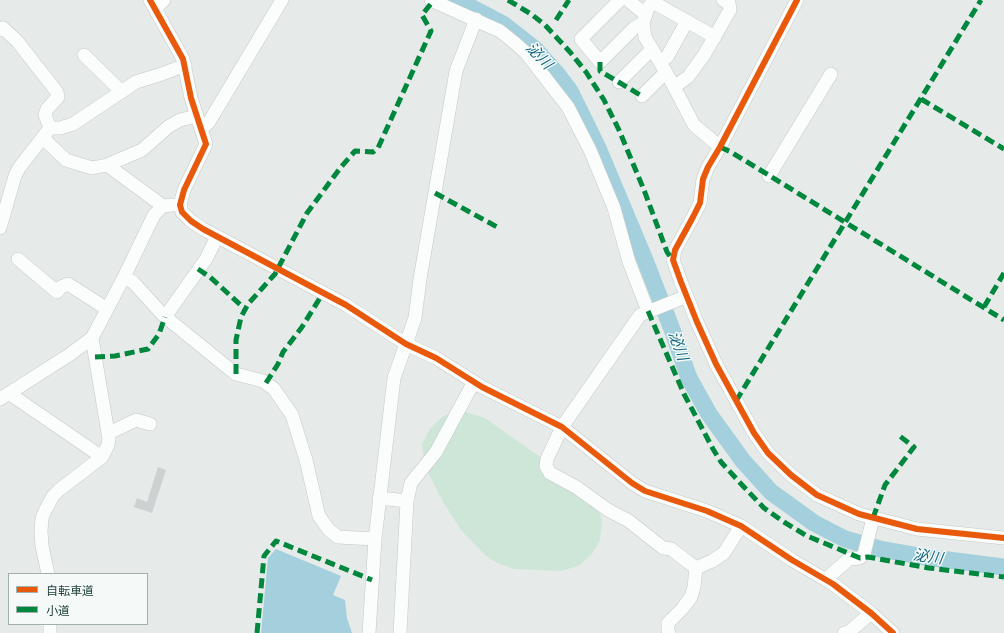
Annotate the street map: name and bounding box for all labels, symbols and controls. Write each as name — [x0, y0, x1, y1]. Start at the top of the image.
water label: 泌川 — [522, 39, 556, 73]
water label: 泌川 — [664, 329, 692, 363]
water label: 泌川 — [912, 546, 944, 568]
legend — [8, 573, 148, 625]
text: 自転車道 — [46, 584, 94, 598]
text: 小道 — [46, 604, 70, 618]

